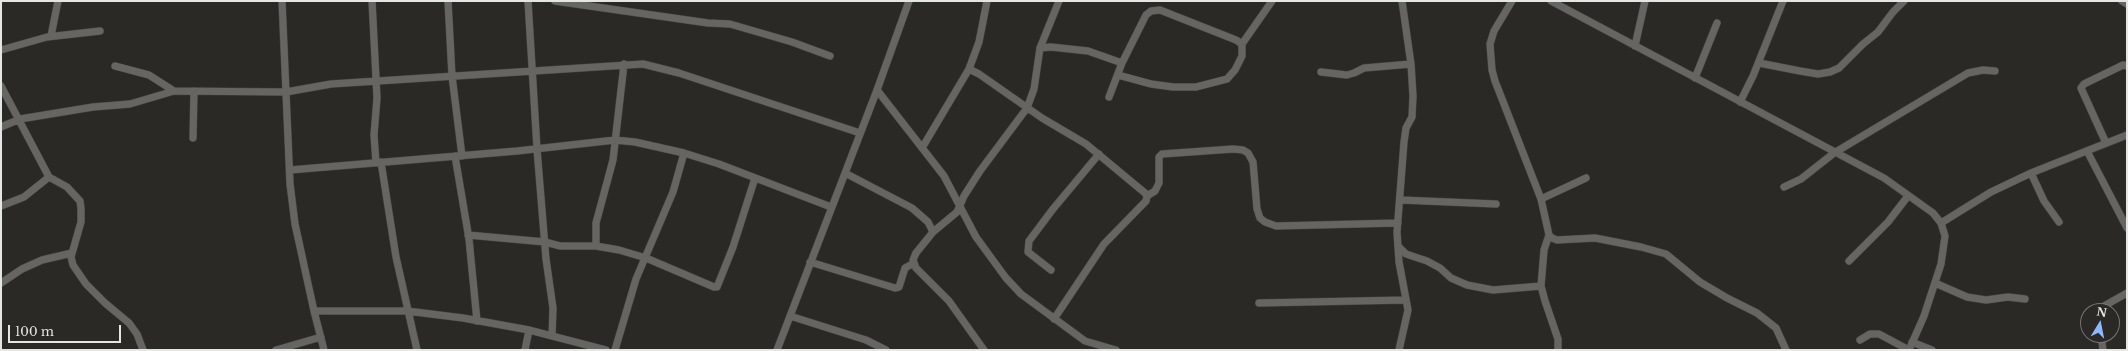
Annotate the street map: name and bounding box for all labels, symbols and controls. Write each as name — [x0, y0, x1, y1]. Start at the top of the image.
north arrow — [2080, 303, 2120, 343]
text: N — [2096, 304, 2108, 320]
scale bar — [10, 317, 123, 343]
text: 100 m — [15, 324, 54, 339]

